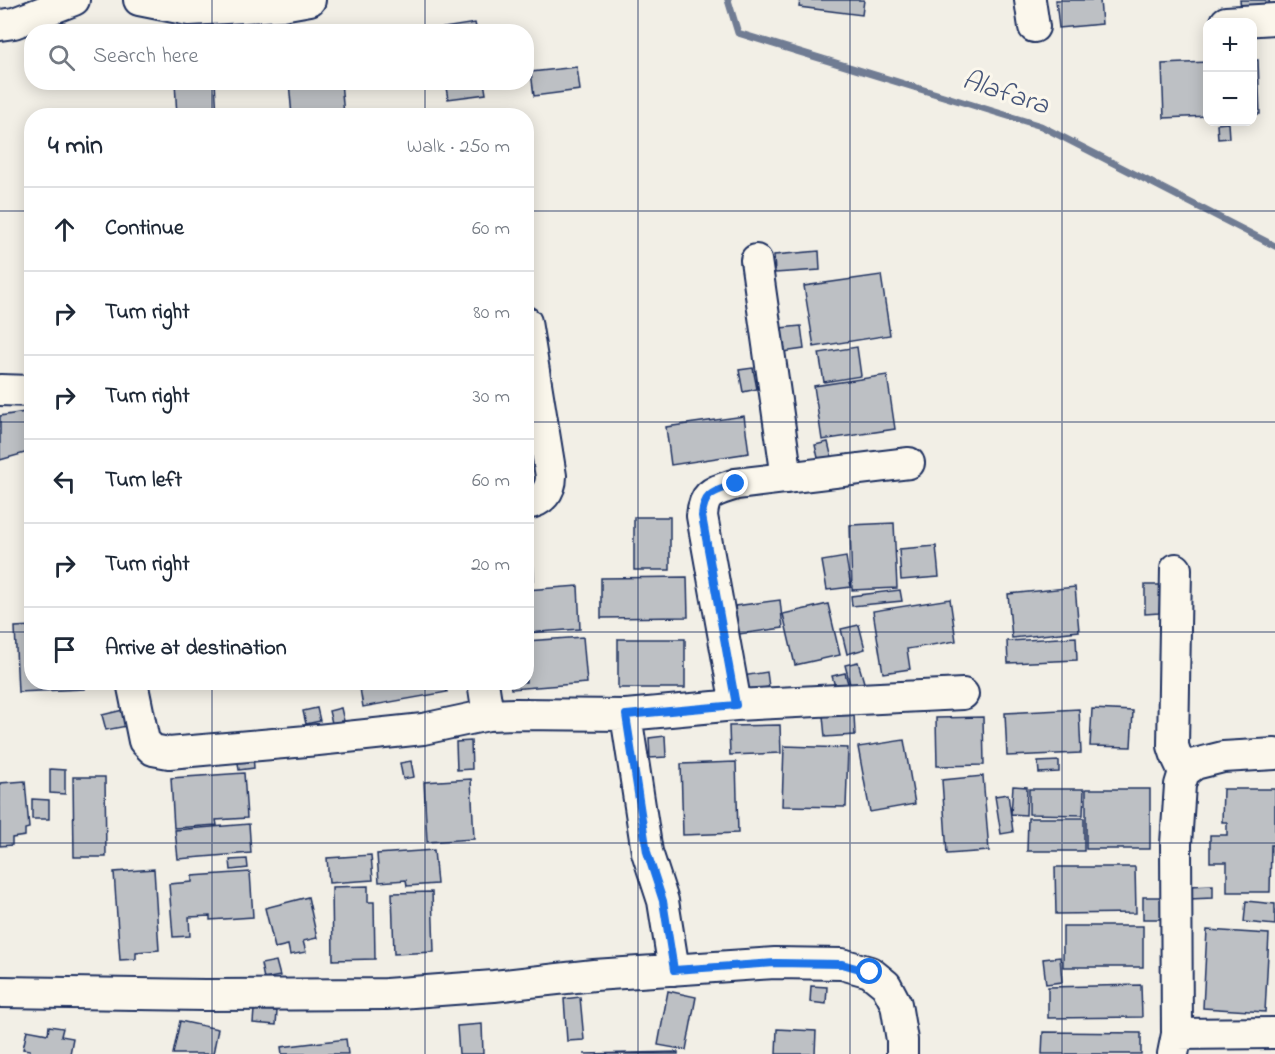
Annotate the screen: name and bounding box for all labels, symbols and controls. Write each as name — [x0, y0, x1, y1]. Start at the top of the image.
map controls — [1203, 18, 1257, 126]
button: + — [1203, 18, 1257, 72]
search box — [24, 24, 534, 90]
icon: search — [45, 41, 78, 74]
text: Search here — [93, 41, 198, 73]
water label: Alafara — [956, 61, 1054, 128]
button: − — [1203, 72, 1257, 126]
text: 4 min — [48, 128, 103, 166]
text: Walk · 250 m — [407, 133, 510, 162]
icon: ahead — [48, 213, 81, 246]
text: Continue — [105, 213, 184, 245]
text: 60 m — [472, 215, 510, 244]
icon: right — [48, 297, 81, 330]
text: Turn right — [105, 297, 190, 329]
text: 80 m — [473, 299, 510, 328]
icon: right — [48, 381, 81, 414]
text: Turn right — [105, 381, 190, 413]
text: 30 m — [473, 383, 510, 412]
icon: left — [48, 465, 81, 498]
text: Turn left — [105, 465, 182, 497]
text: 60 m — [472, 467, 510, 496]
route end — [722, 470, 748, 496]
icon: right — [48, 549, 81, 582]
text: Turn right — [105, 549, 190, 581]
text: 20 m — [471, 551, 510, 580]
icon: arrive — [48, 633, 81, 666]
text: Arrive at destination — [105, 633, 287, 665]
route start — [856, 958, 882, 984]

